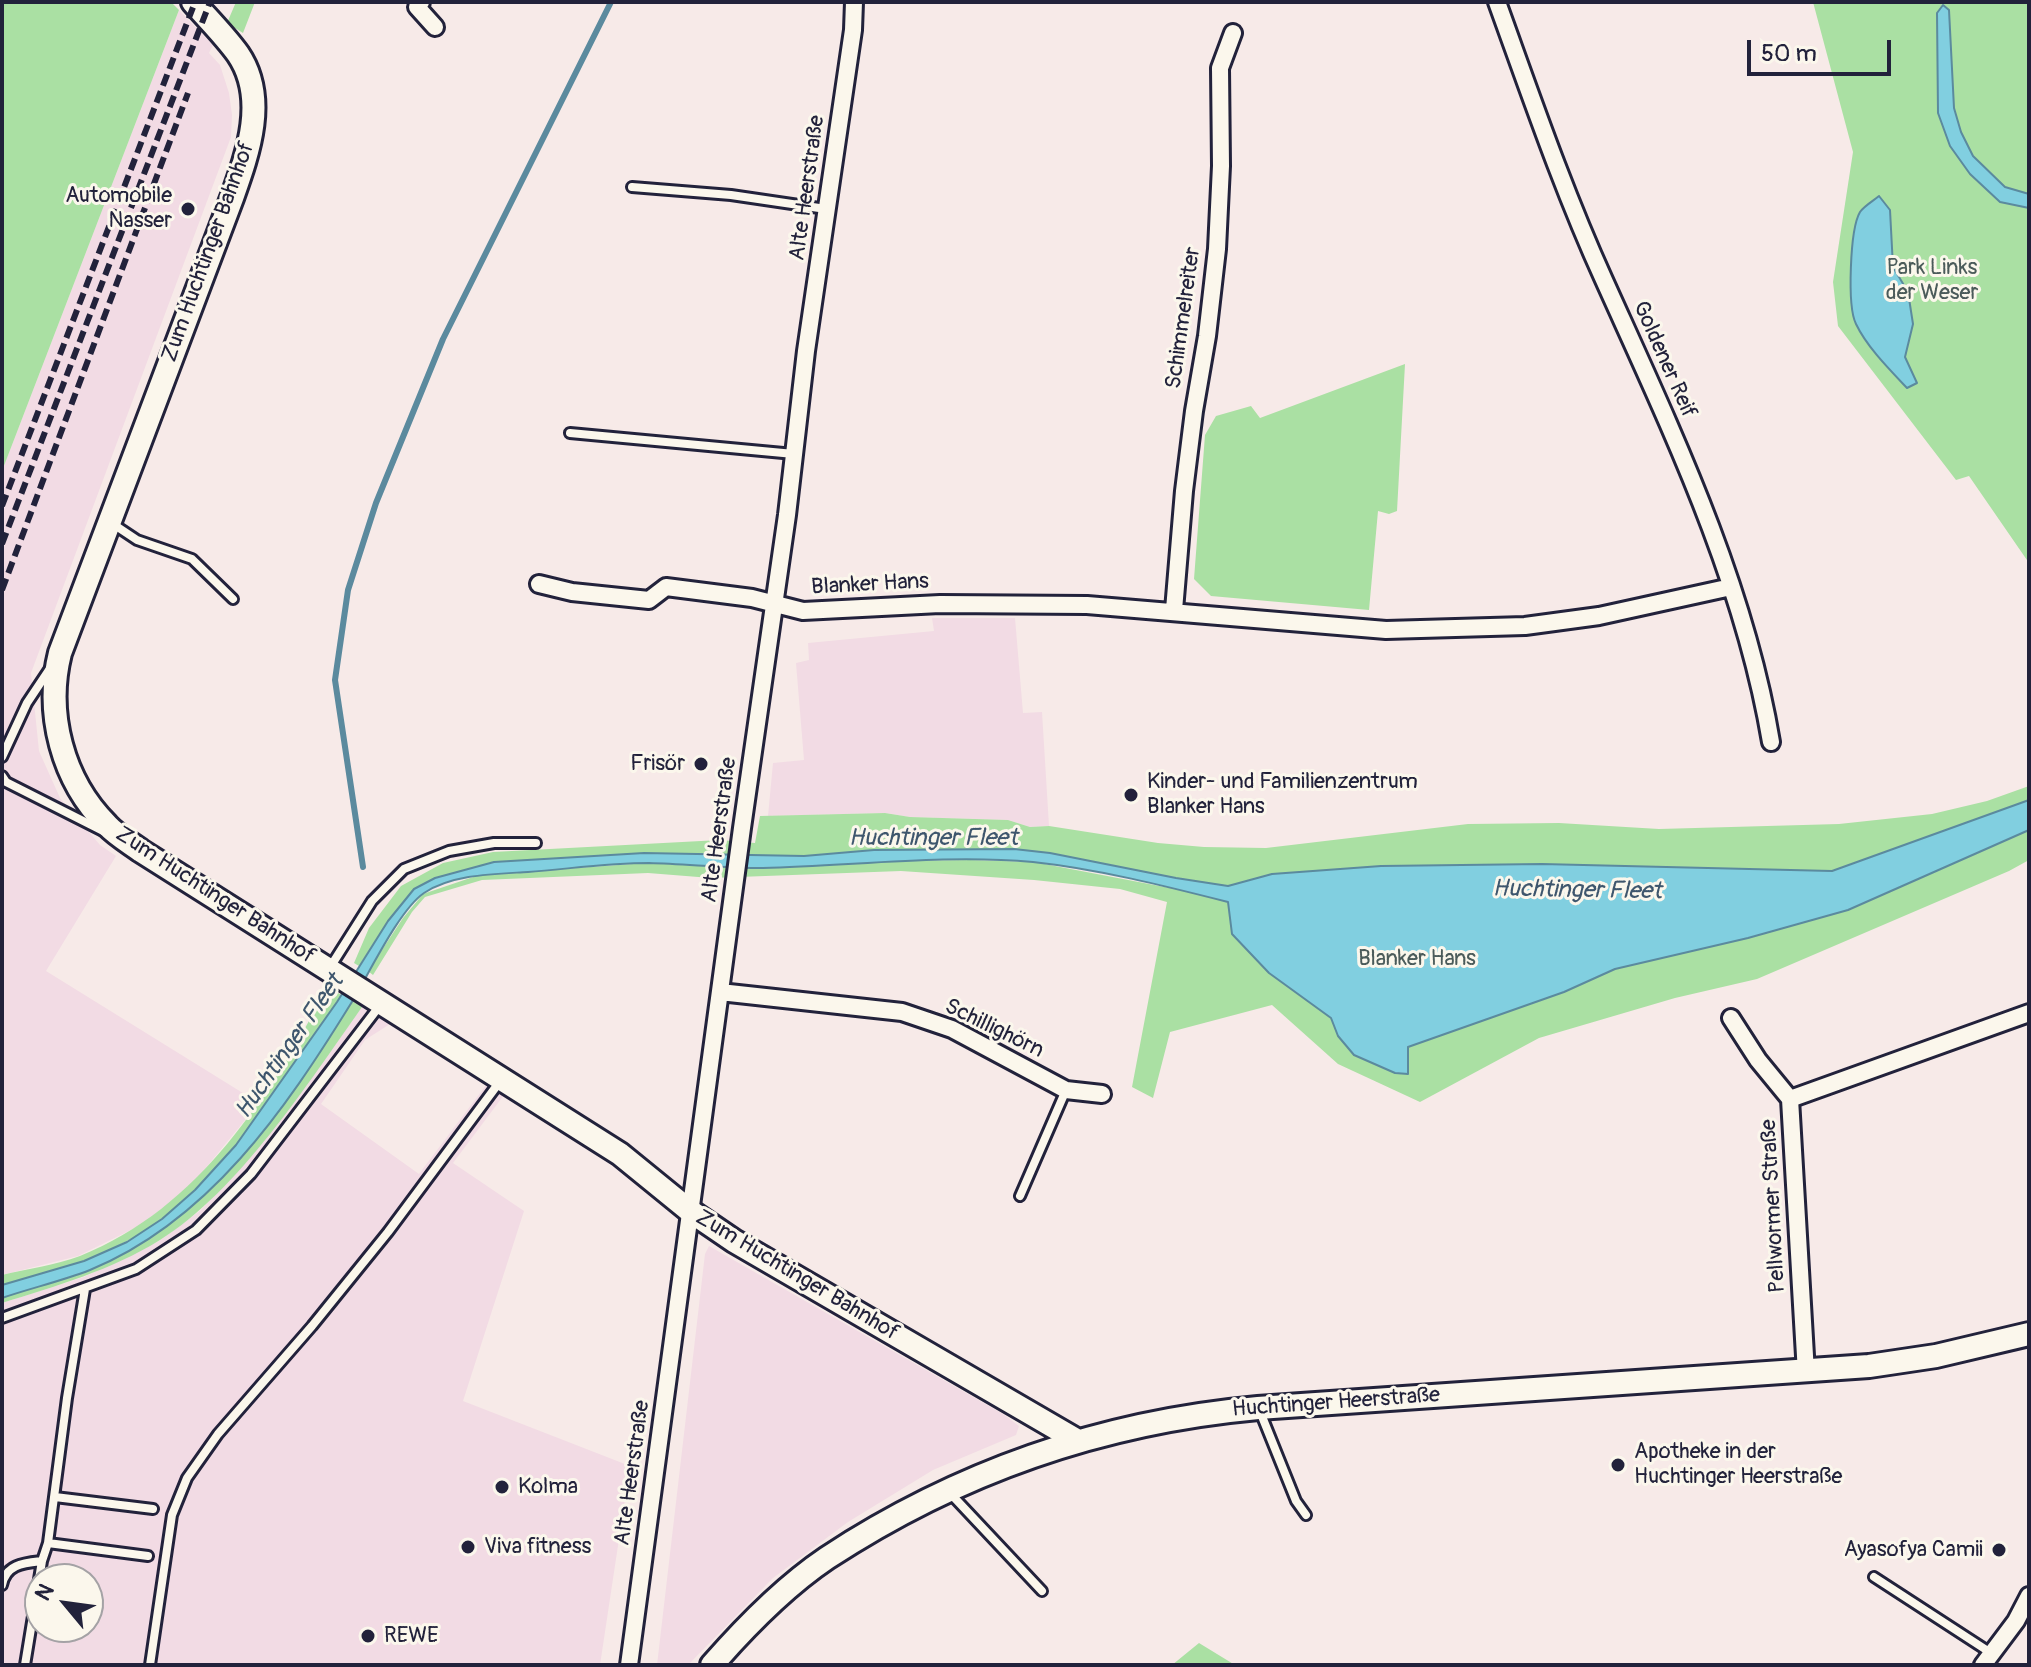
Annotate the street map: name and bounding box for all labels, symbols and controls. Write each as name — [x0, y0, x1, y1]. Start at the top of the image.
scale bar — [1751, 24, 1895, 74]
text: 50 m — [1761, 39, 1817, 68]
street label: Alte Heerstraße — [785, 114, 831, 262]
street label: Zum Huchtinger Bahnhof — [157, 138, 261, 366]
place label: Automobile Nasser — [65, 183, 172, 234]
marker: Automobile Nasser — [179, 200, 197, 218]
street label: Schimmelreiter — [1161, 245, 1207, 391]
park label: Park Links der Weser — [1886, 255, 1978, 306]
street label: Goldener Reif — [1626, 297, 1702, 423]
street label: Blanker Hans — [811, 569, 929, 601]
place label: Frisör — [630, 751, 685, 777]
marker: Frisör — [692, 755, 710, 773]
street label: Alte Heerstraße — [697, 756, 743, 904]
place label: Kinder- und Familienzentrum Blanker Hans — [1147, 769, 1418, 820]
marker: Kinder- und Familienzentrum Blanker Hans — [1122, 786, 1140, 804]
street label: Zum Huchtinger Bahnhof — [110, 822, 320, 970]
water label: Huchtinger Fleet — [848, 825, 1018, 853]
water label: Huchtinger Fleet — [1492, 875, 1662, 907]
park label: Blanker Hans — [1358, 946, 1476, 972]
water label: Huchtinger Fleet — [230, 969, 350, 1125]
street label: Schillighörn — [940, 994, 1048, 1064]
street label: Pellwormer Straße — [1756, 1119, 1792, 1293]
street label: Zum Huchtinger Bahnhof — [691, 1205, 903, 1347]
street label: Huchtinger Heerstraße — [1231, 1383, 1441, 1423]
street label: Alte Heerstraße — [610, 1399, 656, 1547]
place label: Apotheke in der Huchtinger Heerstraße — [1634, 1439, 1842, 1490]
marker: Apotheke in der Huchtinger Heerstraße — [1609, 1456, 1627, 1474]
place label: Kolma — [518, 1474, 578, 1500]
marker: Kolma — [493, 1478, 511, 1496]
place label: Viva fitness — [484, 1534, 591, 1560]
place label: Ayasofya Camii — [1844, 1537, 1983, 1563]
marker: Viva fitness — [459, 1538, 477, 1556]
marker: Ayasofya Camii — [1990, 1541, 2008, 1559]
north arrow — [24, 1563, 104, 1643]
text: N — [29, 1579, 61, 1606]
place label: REWE — [384, 1623, 438, 1649]
marker: REWE — [359, 1627, 377, 1645]

